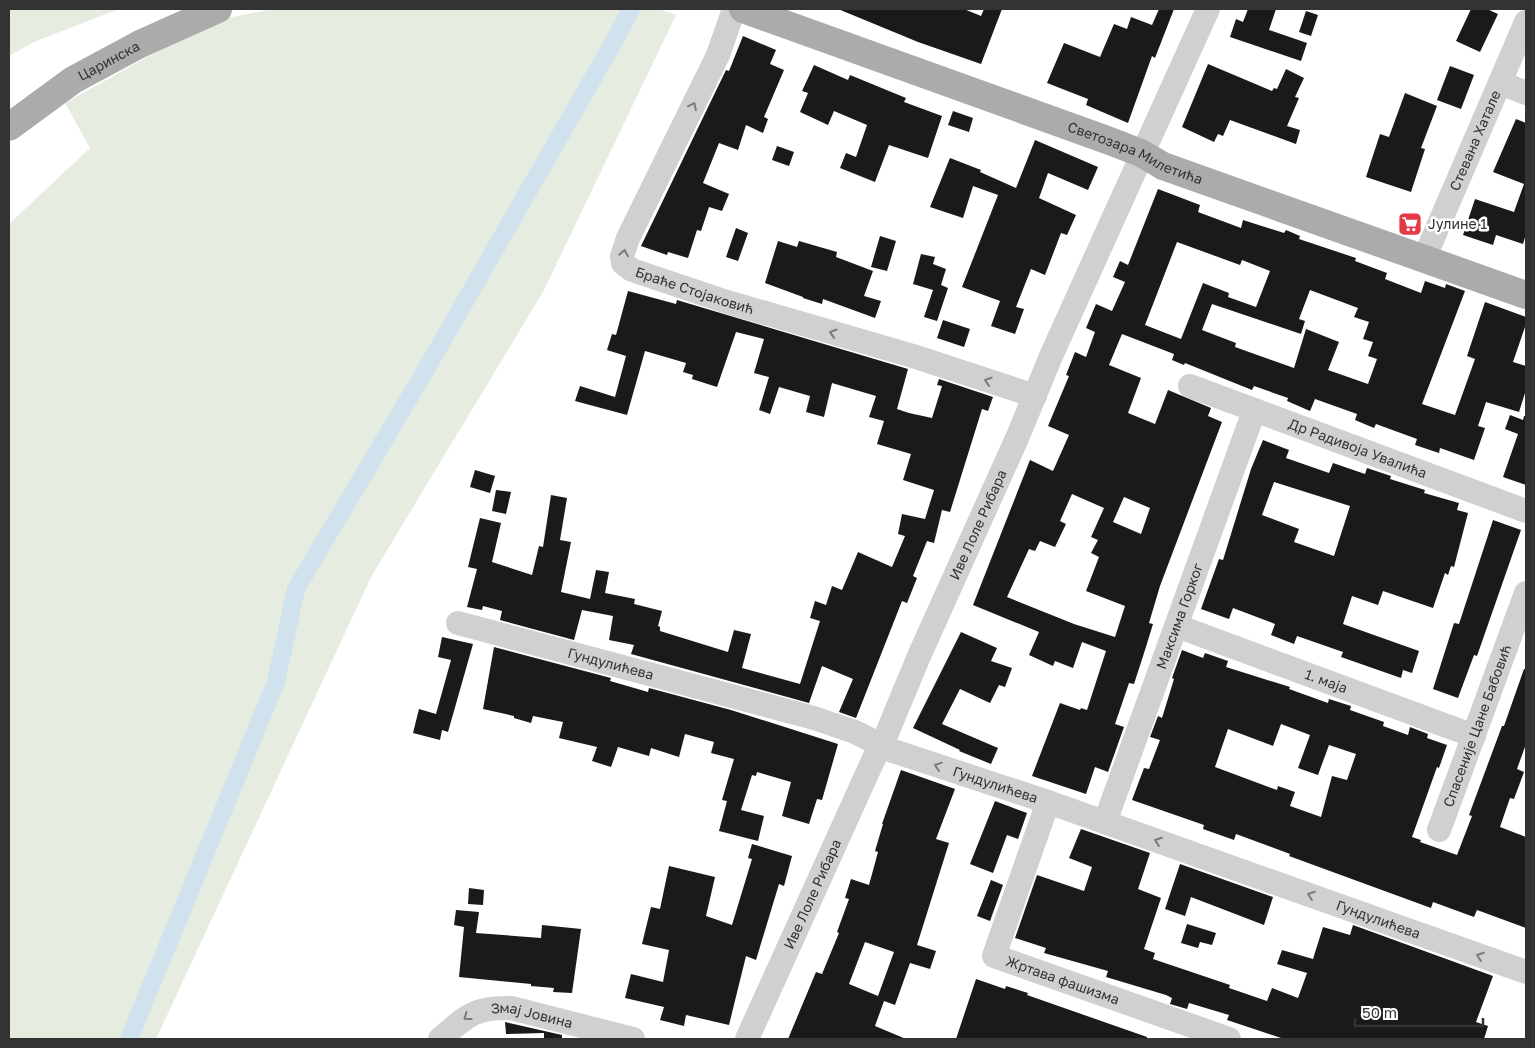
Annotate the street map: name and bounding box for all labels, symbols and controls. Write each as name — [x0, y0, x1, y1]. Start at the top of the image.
street label: Царинска — [75, 37, 142, 84]
street label: Стевана Хатале — [1445, 87, 1504, 193]
one-way arrow — [687, 102, 697, 111]
street label: Светозара Милетића — [1066, 118, 1205, 187]
supermarket icon: Јулине 1 — [1397, 211, 1423, 237]
place label: Јулине 1 — [1428, 215, 1487, 232]
one-way arrow — [619, 249, 629, 257]
street label: Браће Стојаковић — [633, 263, 756, 317]
one-way arrow — [829, 329, 838, 339]
one-way arrow — [985, 377, 993, 387]
street label: Др Радивоја Увалића — [1287, 415, 1429, 481]
street label: Иве Лоле Рибара — [945, 467, 1010, 582]
street label: Максима Горког — [1152, 560, 1206, 671]
street label: Спасеније Цане Бабовић — [1439, 642, 1514, 809]
street label: Гундулићева — [566, 644, 656, 683]
street label: 1. маја — [1303, 665, 1350, 696]
one-way arrow — [934, 762, 942, 772]
street label: Гундулићева — [951, 762, 1040, 806]
street label: Иве Лоле Рибара — [780, 836, 844, 952]
one-way arrow — [1154, 837, 1162, 847]
one-way arrow — [1307, 891, 1315, 901]
street label: Гундулићева — [1334, 896, 1423, 942]
street label: Жртава фашизма — [1004, 952, 1122, 1008]
one-way arrow — [1477, 952, 1485, 962]
scale bar — [1355, 996, 1482, 1028]
street label: Змај Јовина — [490, 999, 575, 1031]
text: 50 m — [1362, 1003, 1397, 1021]
one-way arrow — [464, 1011, 473, 1020]

